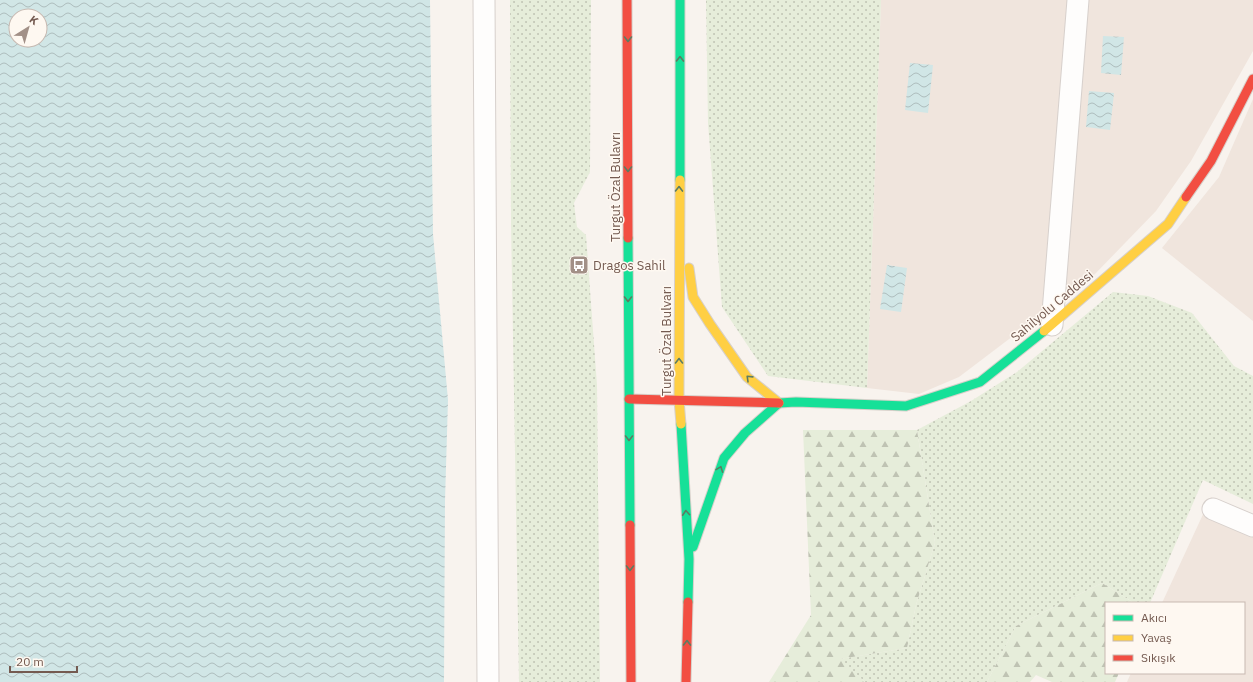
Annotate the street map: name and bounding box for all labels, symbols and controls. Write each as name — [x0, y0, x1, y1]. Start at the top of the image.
north arrow — [8, 8, 48, 48]
text: K — [27, 12, 42, 28]
one-way arrow — [624, 36, 632, 42]
one-way arrow — [676, 56, 684, 62]
street label: Turgut Özal Bulavrı — [607, 132, 624, 242]
one-way arrow — [624, 166, 632, 172]
one-way arrow — [675, 186, 683, 192]
bus stop icon: Dragos Sahil — [568, 254, 590, 276]
place label: Dragos Sahil — [593, 257, 666, 274]
street label: Sahilyolu Caddesi — [1007, 266, 1097, 346]
street label: Turgut Özal Bulvarı — [658, 286, 675, 396]
one-way arrow — [624, 296, 632, 302]
one-way arrow — [675, 358, 683, 364]
one-way arrow — [746, 375, 754, 383]
one-way arrow — [625, 435, 633, 441]
one-way arrow — [716, 466, 724, 473]
one-way arrow — [682, 510, 691, 516]
one-way arrow — [626, 565, 634, 571]
legend — [1105, 602, 1245, 674]
text: Akıcı — [1141, 610, 1167, 625]
text: Yavaş — [1141, 630, 1172, 645]
one-way arrow — [683, 640, 691, 646]
scale bar — [10, 648, 77, 674]
text: Sıkışık — [1141, 650, 1176, 665]
text: 20 m — [16, 654, 44, 669]

